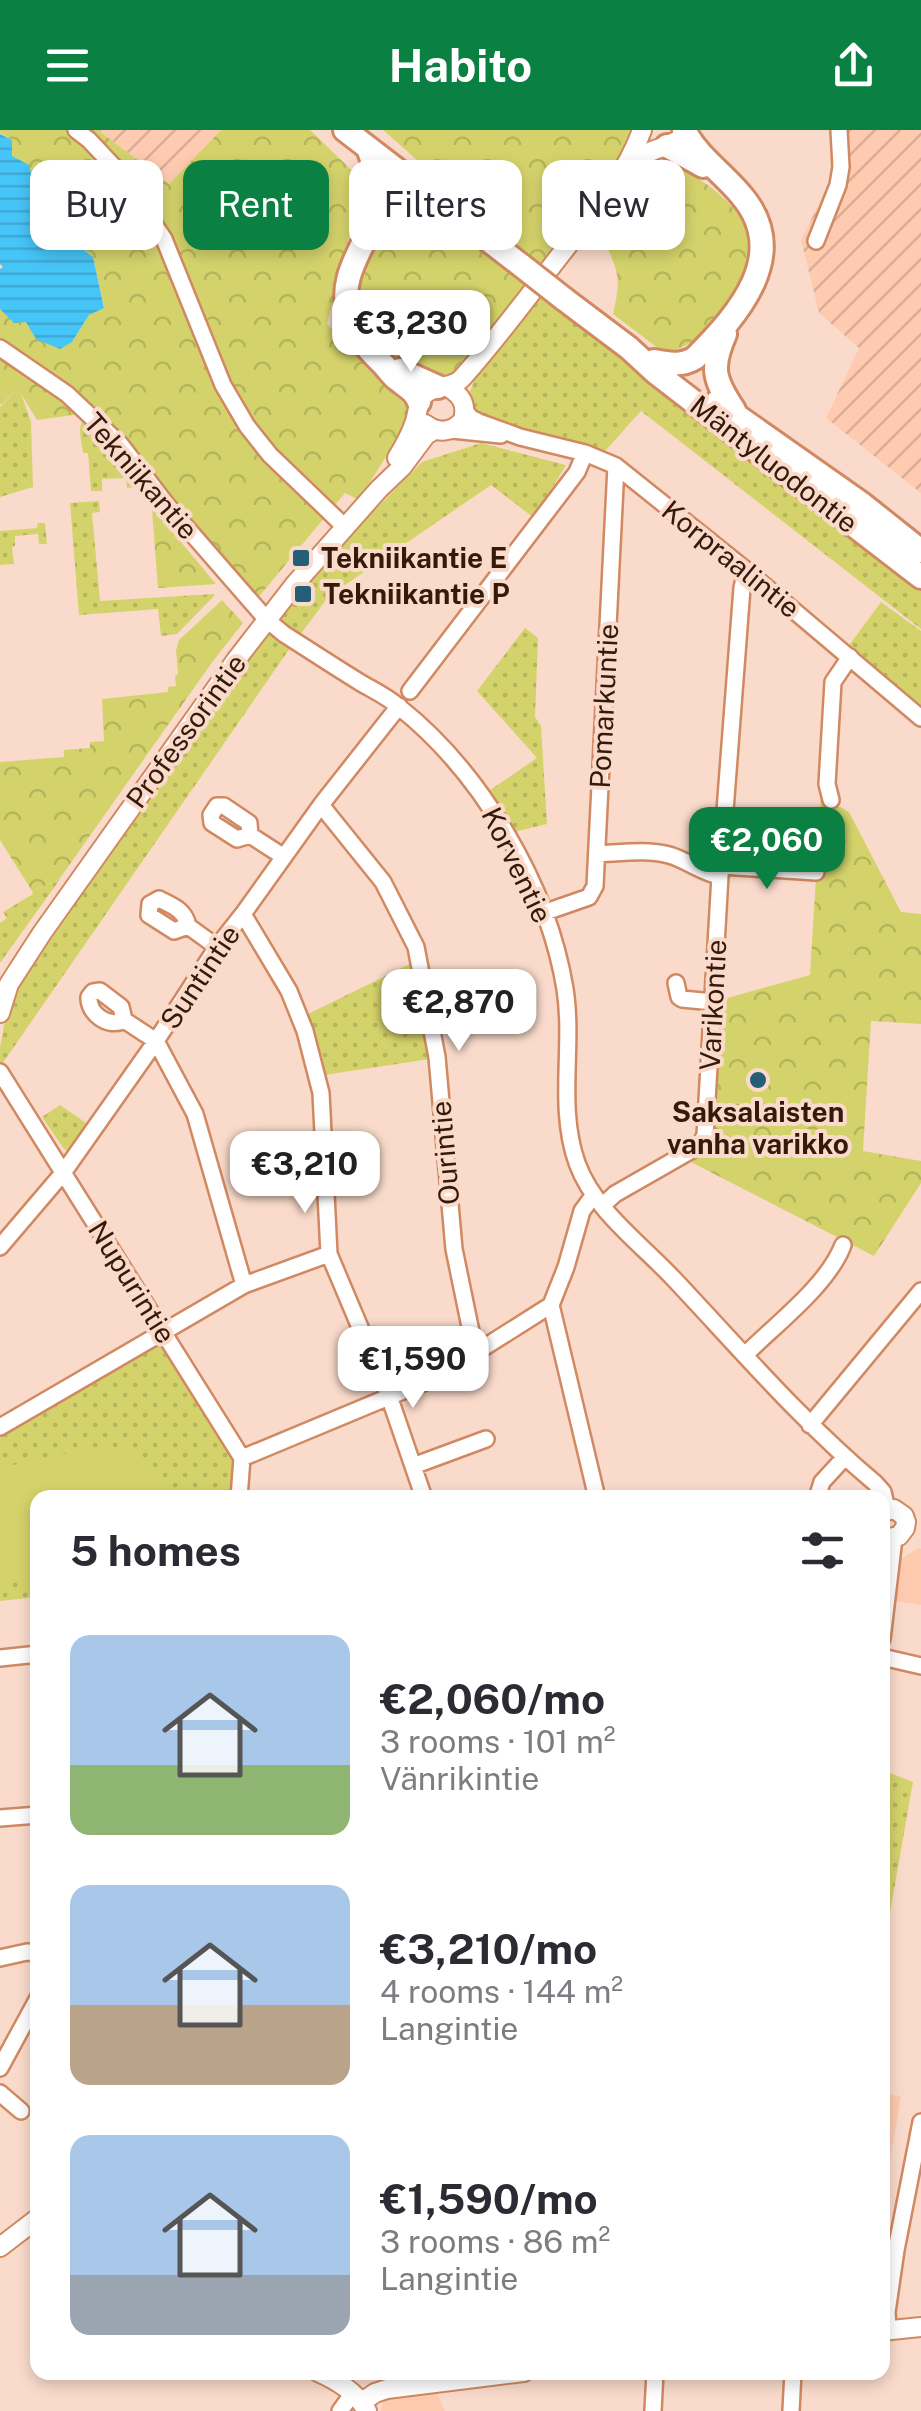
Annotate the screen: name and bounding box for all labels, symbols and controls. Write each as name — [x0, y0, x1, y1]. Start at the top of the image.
icon: menu — [40, 38, 95, 93]
icon: share — [826, 38, 881, 93]
text: Habito — [389, 39, 532, 92]
chip: Buy — [30, 160, 163, 250]
chip: Rent — [183, 160, 329, 250]
chip: Filters — [349, 160, 522, 250]
chip: New — [542, 160, 685, 250]
pin: €3,230 — [330, 290, 492, 375]
text: €3,230 — [354, 304, 468, 341]
street label: Mäntyluodontie — [684, 388, 865, 539]
street label: Tekniikantie — [78, 406, 205, 546]
street label: Korpraalintie — [656, 493, 807, 624]
place label: Tekniikantie E — [321, 541, 507, 574]
marker: Tekniikantie E — [290, 547, 312, 569]
place label: Tekniikantie P — [323, 577, 510, 610]
marker: Tekniikantie P — [292, 583, 314, 605]
street label: Pomarkuntie — [583, 623, 624, 789]
street label: Professorintie — [119, 647, 252, 814]
street label: Korventie — [475, 802, 560, 928]
pin: €2,060 — [686, 807, 848, 892]
text: €2,060 — [711, 821, 823, 858]
street label: Suntintie — [153, 919, 246, 1035]
street label: Varikontie — [693, 939, 732, 1071]
pin: €2,870 — [378, 969, 540, 1054]
text: €2,870 — [403, 983, 515, 1020]
marker: Saksalaisten vanha varikko — [747, 1069, 769, 1091]
place label: Saksalaisten vanha varikko — [667, 1095, 849, 1160]
street label: Ourintie — [424, 1100, 465, 1206]
pin: €3,210 — [224, 1131, 386, 1216]
text: €3,210 — [252, 1145, 358, 1182]
street label: Nupurintie — [82, 1215, 183, 1349]
pin: €1,590 — [332, 1326, 494, 1411]
text: €1,590 — [360, 1340, 466, 1377]
icon: filters — [795, 1523, 850, 1578]
text: 5 homes — [70, 1526, 241, 1575]
text: €2,060/mo — [380, 1674, 605, 1723]
icon: home — [150, 1675, 270, 1795]
text: 3 rooms · 101 m² — [380, 1723, 616, 1760]
text: Vänrikintie — [380, 1760, 539, 1797]
text: €3,210/mo — [380, 1924, 597, 1973]
icon: home — [150, 1925, 270, 2045]
text: 4 rooms · 144 m² — [380, 1973, 623, 2010]
text: Langintie — [380, 2010, 518, 2047]
text: €1,590/mo — [380, 2174, 598, 2223]
icon: home — [150, 2175, 270, 2295]
text: 3 rooms · 86 m² — [380, 2223, 610, 2260]
text: Langintie — [380, 2260, 518, 2297]

